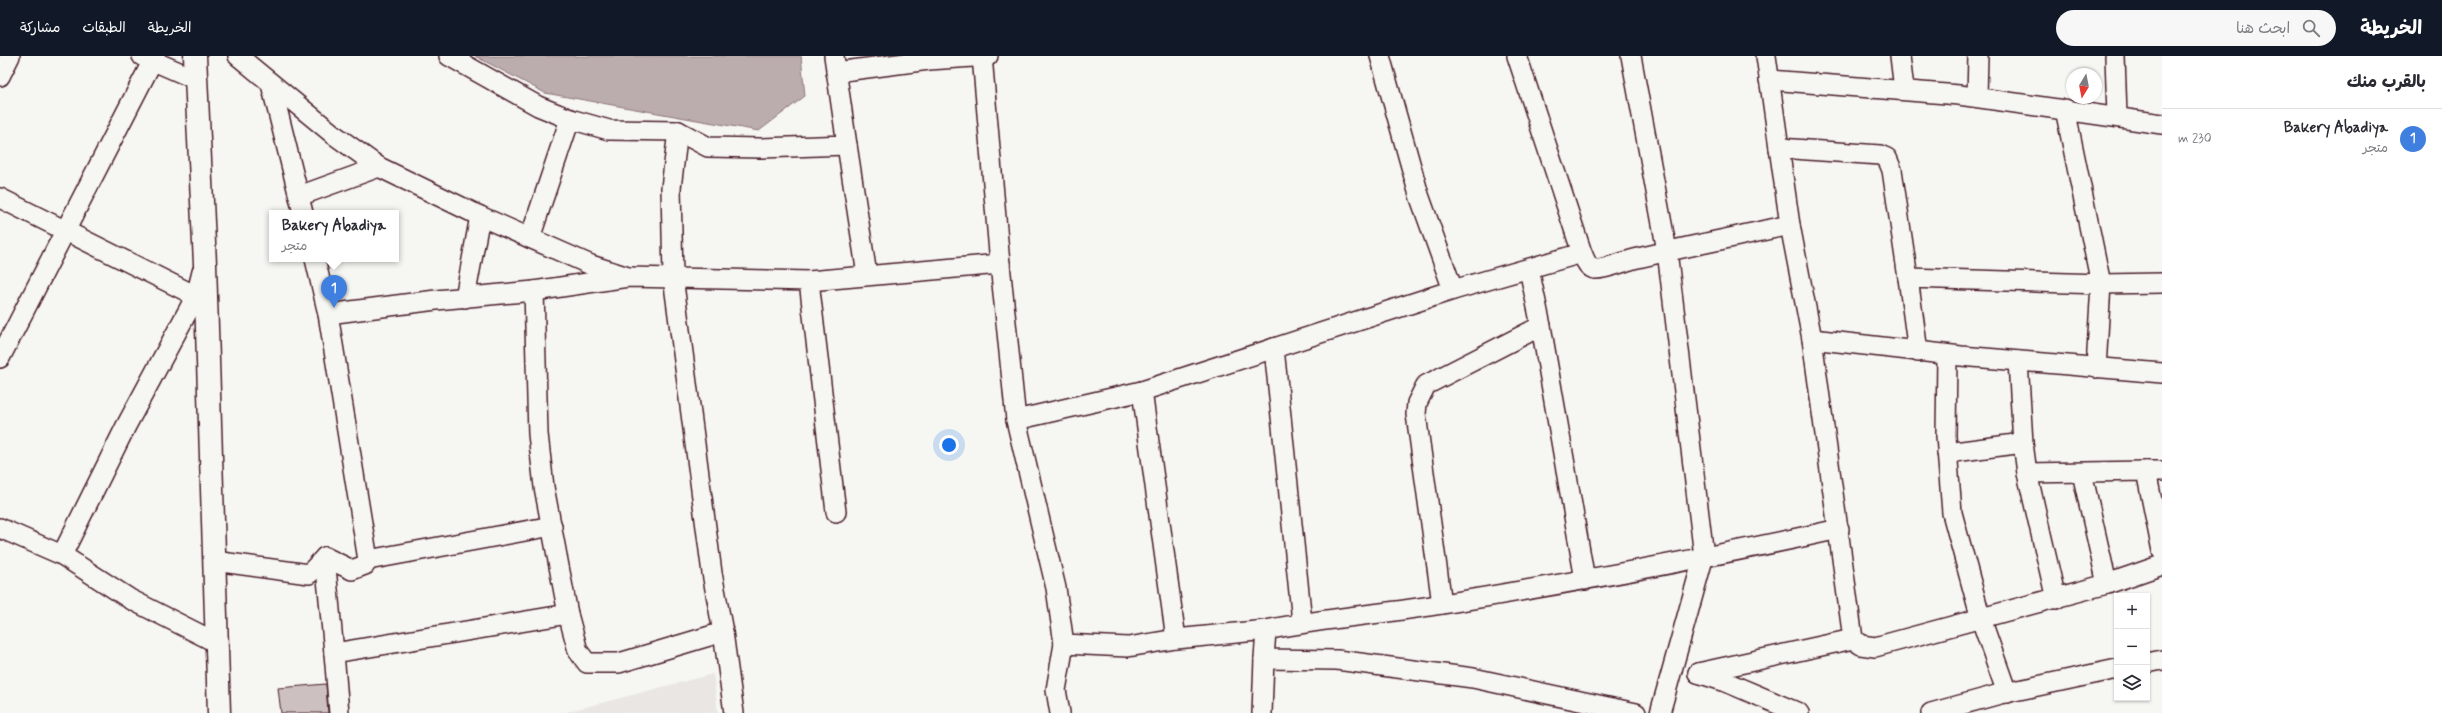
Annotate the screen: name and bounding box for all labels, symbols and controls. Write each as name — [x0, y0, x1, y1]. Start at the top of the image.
search box — [2056, 10, 2336, 46]
text: الخريطة — [2360, 16, 2422, 41]
icon: search — [2300, 17, 2322, 39]
text: مشاركة — [20, 19, 60, 37]
text: الطبقات — [82, 19, 126, 37]
text: الخريطة — [148, 19, 191, 37]
text: ابحث هنا — [2236, 19, 2290, 39]
north arrow — [2066, 68, 2102, 104]
text: بالقرب منك — [2347, 71, 2426, 93]
text: Bakery Abadiya — [2284, 118, 2388, 138]
text: 230 m — [2178, 130, 2212, 147]
text: 1 — [2410, 130, 2416, 147]
text: متجر — [2363, 140, 2388, 157]
popup — [269, 210, 399, 262]
text: Bakery Abadiya — [282, 216, 386, 236]
text: متجر — [282, 238, 307, 255]
pin: 1 — [321, 275, 347, 308]
your location — [939, 435, 959, 455]
map controls — [2114, 593, 2150, 701]
button: + — [2114, 593, 2150, 629]
button: − — [2114, 629, 2150, 665]
button: layers — [2114, 665, 2150, 701]

